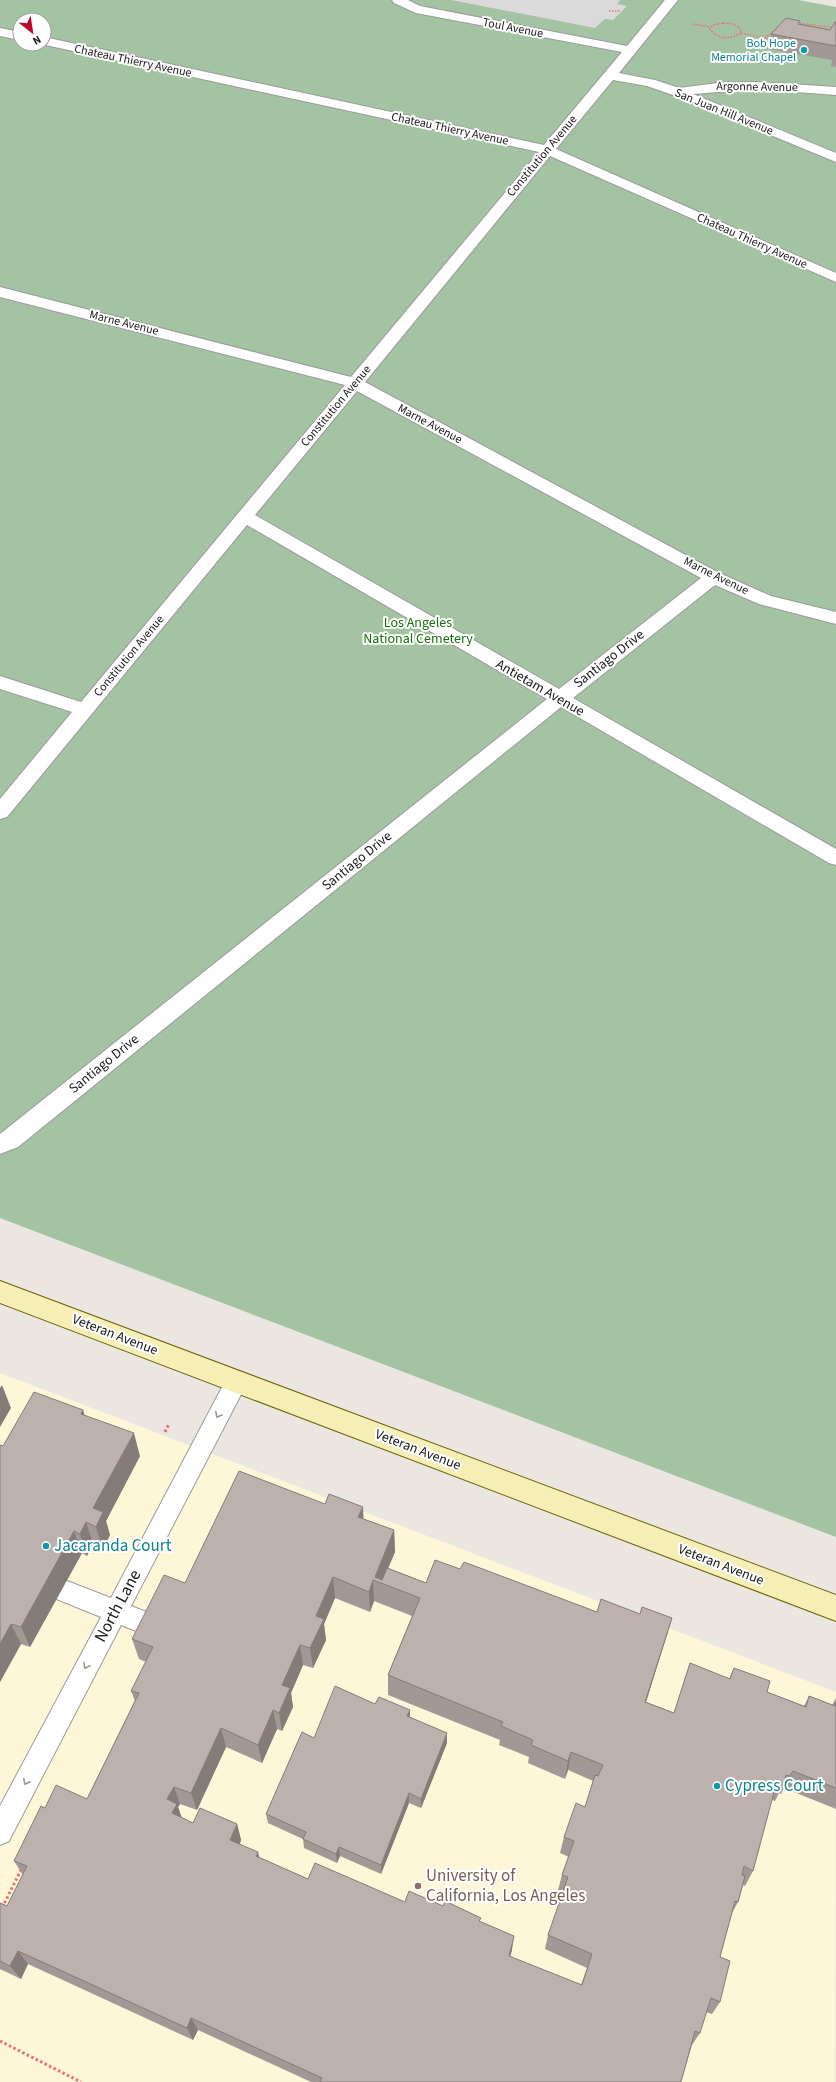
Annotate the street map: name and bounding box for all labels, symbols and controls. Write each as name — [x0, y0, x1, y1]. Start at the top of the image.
north arrow — [12, 12, 52, 52]
street label: Toul Avenue — [481, 14, 545, 42]
text: N — [30, 32, 44, 49]
place label: Bob Hope Memorial Chapel — [711, 35, 796, 66]
street label: Chateau Thierry Avenue — [73, 40, 193, 82]
marker: Bob Hope Memorial Chapel — [799, 45, 809, 55]
street label: Argonne Avenue — [716, 78, 798, 96]
street label: San Juan Hill Avenue — [672, 84, 776, 140]
street label: Chateau Thierry Avenue — [390, 108, 510, 150]
street label: Constitution Avenue — [503, 112, 581, 200]
street label: Chateau Thierry Avenue — [694, 209, 810, 273]
street label: Marne Avenue — [88, 306, 160, 340]
street label: Constitution Avenue — [297, 362, 375, 450]
street label: Marne Avenue — [395, 400, 465, 448]
street label: Marne Avenue — [680, 553, 752, 599]
street label: Constitution Avenue — [90, 612, 168, 700]
park label: Los Angeles National Cemetery — [363, 613, 473, 649]
street label: Santiago Drive — [569, 625, 649, 693]
street label: Antietam Avenue — [492, 655, 588, 722]
street label: Santiago Drive — [318, 826, 396, 896]
street label: Santiago Drive — [65, 1029, 143, 1099]
street label: Veteran Avenue — [69, 1309, 161, 1361]
one-way arrow — [215, 1411, 223, 1418]
street label: Veteran Avenue — [372, 1424, 464, 1476]
place label: Jacaranda Court — [54, 1534, 172, 1558]
street label: Veteran Avenue — [675, 1539, 767, 1591]
marker: Jacaranda Court — [41, 1541, 51, 1551]
street label: North Lane — [89, 1565, 147, 1647]
one-way arrow — [83, 1662, 91, 1670]
place label: Cypress Court — [725, 1774, 824, 1798]
one-way arrow — [23, 1778, 31, 1785]
marker: Cypress Court — [712, 1781, 722, 1791]
place label: University of California, Los Angeles — [426, 1864, 585, 1908]
marker: University of California, Los Angeles — [413, 1881, 423, 1891]

